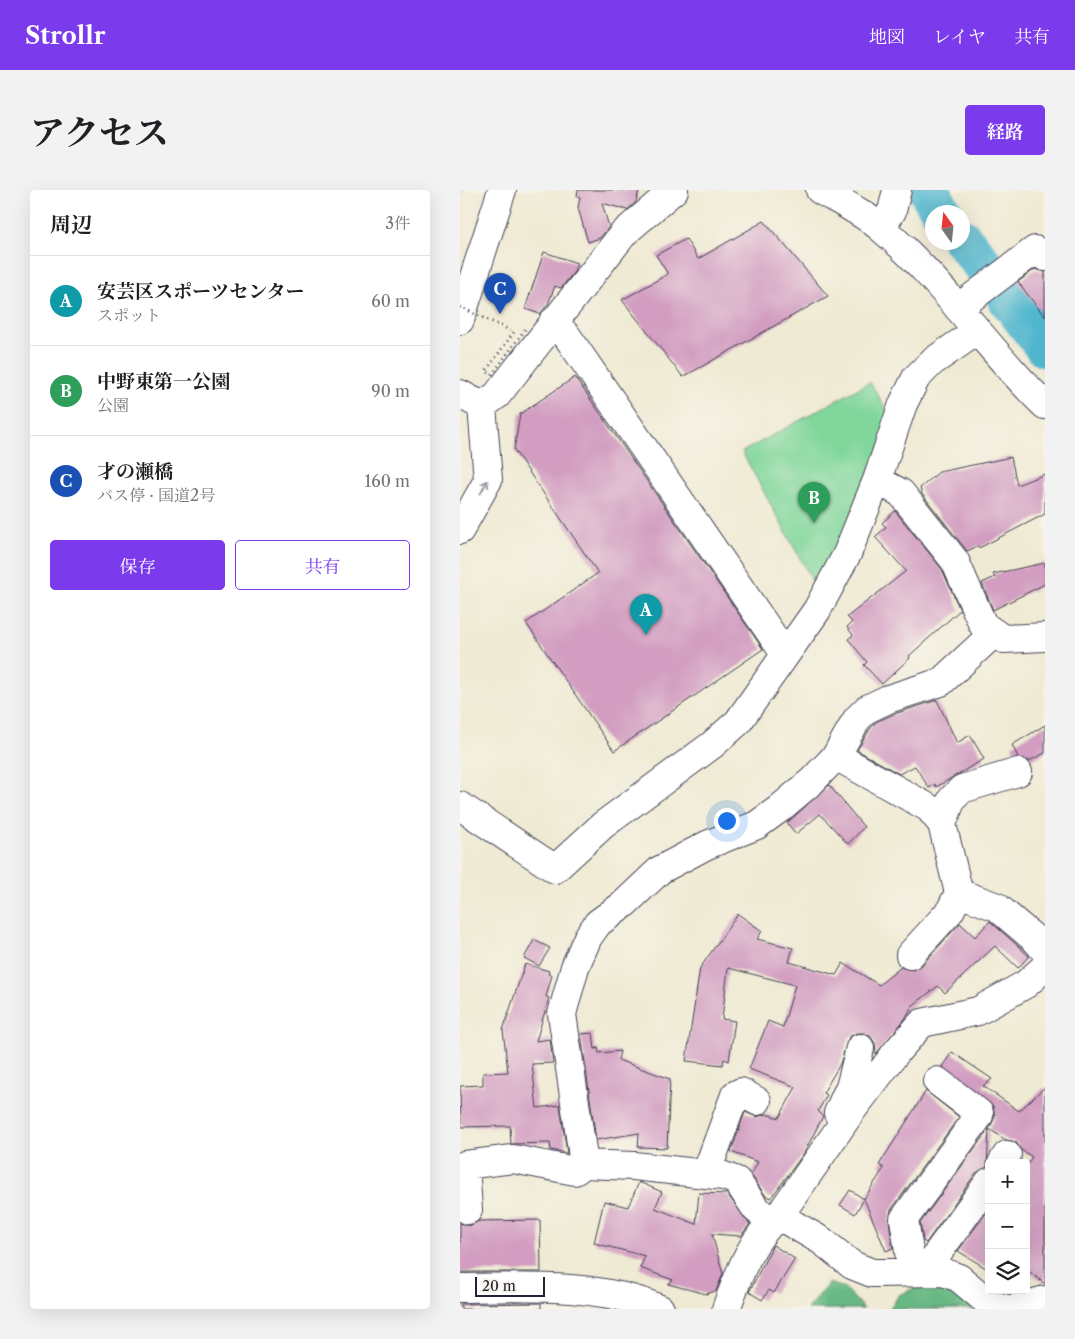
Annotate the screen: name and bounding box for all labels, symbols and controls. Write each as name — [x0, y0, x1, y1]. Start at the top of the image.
text: Strollr — [25, 21, 105, 50]
text: 地図 — [869, 26, 905, 48]
text: レイヤ — [933, 26, 986, 48]
text: 共有 — [1014, 26, 1050, 48]
button: 経路 — [965, 105, 1045, 155]
text: アクセス — [30, 111, 169, 154]
north arrow — [925, 205, 970, 250]
text: 周辺 — [50, 212, 92, 237]
text: 3件 — [385, 213, 410, 233]
pin: C — [484, 273, 516, 314]
text: 安芸区スポーツセンター — [97, 280, 304, 303]
text: A — [60, 291, 72, 311]
text: 60 m — [371, 291, 410, 311]
text: スポット — [97, 305, 161, 325]
text: 中野東第一公園 — [97, 370, 230, 393]
text: B — [60, 381, 72, 401]
text: 90 m — [371, 381, 410, 401]
text: 公園 — [97, 395, 129, 415]
text: 才の瀬橋 — [97, 460, 173, 483]
text: C — [60, 471, 72, 491]
text: 160 m — [365, 471, 410, 491]
one-way arrow — [479, 481, 489, 495]
pin: B — [798, 482, 830, 523]
text: バス停 · 国道2号 — [97, 485, 215, 505]
button: 保存 — [50, 540, 225, 590]
button: 共有 — [235, 540, 410, 590]
pin: A — [630, 594, 662, 635]
your location — [714, 808, 740, 834]
map controls — [985, 1159, 1030, 1294]
button: + — [985, 1159, 1030, 1204]
button: − — [985, 1204, 1030, 1249]
button: layers — [985, 1249, 1030, 1294]
scale bar — [475, 1274, 545, 1297]
text: 20 m — [482, 1277, 516, 1295]

